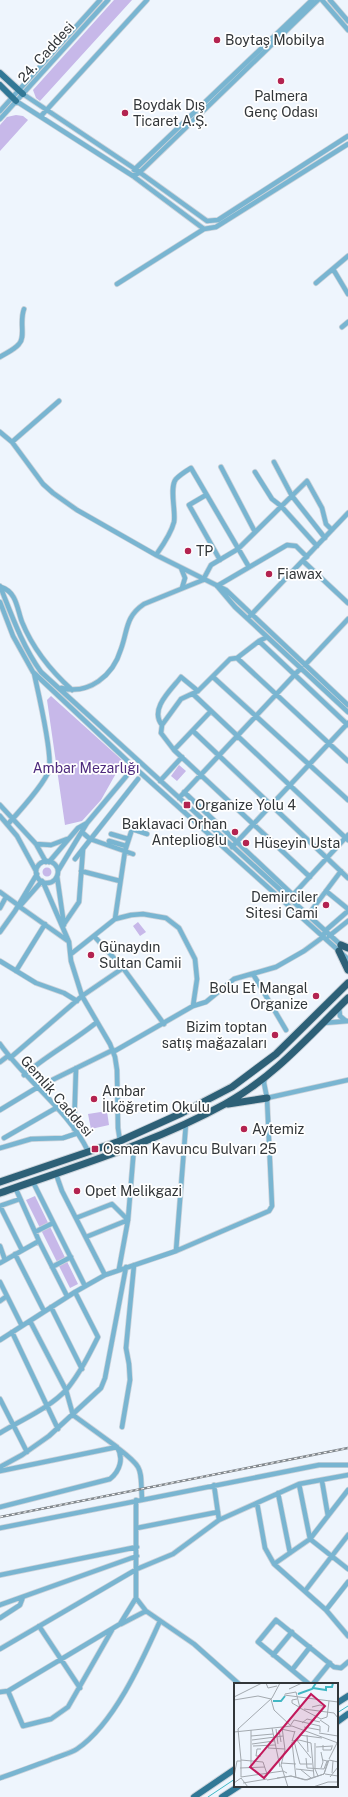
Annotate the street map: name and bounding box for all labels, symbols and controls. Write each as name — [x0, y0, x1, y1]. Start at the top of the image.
street label: 24. Caddesi — [15, 18, 77, 86]
place label: Boytaş Mobilya — [225, 32, 324, 48]
marker: Boytaş Mobilya — [212, 35, 222, 45]
marker: Palmera Genç Odası — [276, 76, 286, 86]
place label: Palmera Genç Odası — [244, 88, 318, 120]
place label: Boydak Dış Ticaret A.Ş. — [133, 97, 207, 129]
marker: Boydak Dış Ticaret A.Ş. — [120, 108, 130, 118]
place label: TP — [196, 543, 213, 559]
marker: TP — [183, 546, 193, 556]
place label: Fiawax — [277, 566, 323, 582]
marker: Fiawax — [264, 569, 274, 579]
park label: Ambar Mezarlığı — [33, 760, 139, 776]
place label: Organize Yolu 4 — [195, 797, 296, 813]
marker: Organize Yolu 4 — [182, 800, 192, 810]
place label: Baklavaci Orhan Anteplioglu — [122, 816, 227, 848]
marker: Baklavaci Orhan Anteplioglu — [230, 827, 240, 837]
place label: Hüseyin Usta — [254, 835, 340, 851]
marker: Hüseyin Usta — [241, 838, 251, 848]
place label: Demirciler Sitesi Cami — [245, 889, 318, 921]
marker: Demirciler Sitesi Cami — [321, 900, 331, 910]
place label: Günaydın Sultan Camii — [99, 939, 181, 971]
marker: Günaydın Sultan Camii — [86, 950, 96, 960]
place label: Bolu Et Mangal Organize — [209, 980, 308, 1012]
marker: Bolu Et Mangal Organize — [311, 991, 321, 1001]
place label: Bizim toptan satış mağazaları — [162, 1019, 267, 1051]
marker: Bizim toptan satış mağazaları — [270, 1030, 280, 1040]
street label: Gemlik Caddesi — [18, 1052, 96, 1140]
place label: Ambar İlköğretim Okulu — [102, 1083, 210, 1115]
marker: Ambar İlköğretim Okulu — [89, 1094, 99, 1104]
place label: Aytemiz — [252, 1121, 304, 1137]
marker: Aytemiz — [239, 1124, 249, 1134]
place label: Osman Kavuncu Bulvarı 25 — [103, 1141, 277, 1157]
marker: Osman Kavuncu Bulvarı 25 — [90, 1144, 100, 1154]
place label: Opet Melikgazi — [85, 1183, 182, 1199]
marker: Opet Melikgazi — [72, 1186, 82, 1196]
inset map — [234, 1683, 338, 1787]

